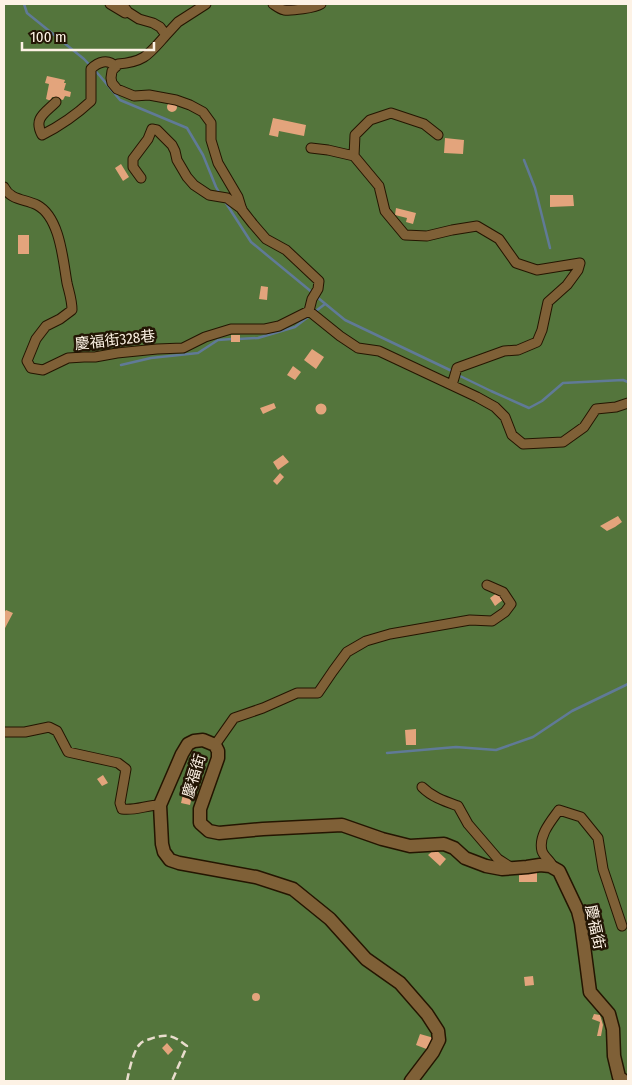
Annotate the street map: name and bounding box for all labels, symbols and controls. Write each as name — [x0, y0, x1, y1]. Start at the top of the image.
scale bar — [22, 20, 155, 52]
text: 100 m — [30, 28, 67, 46]
street label: 慶福街328巷 — [74, 327, 156, 353]
street label: 慶福街 — [179, 752, 209, 800]
street label: 慶福街 — [582, 903, 608, 951]

